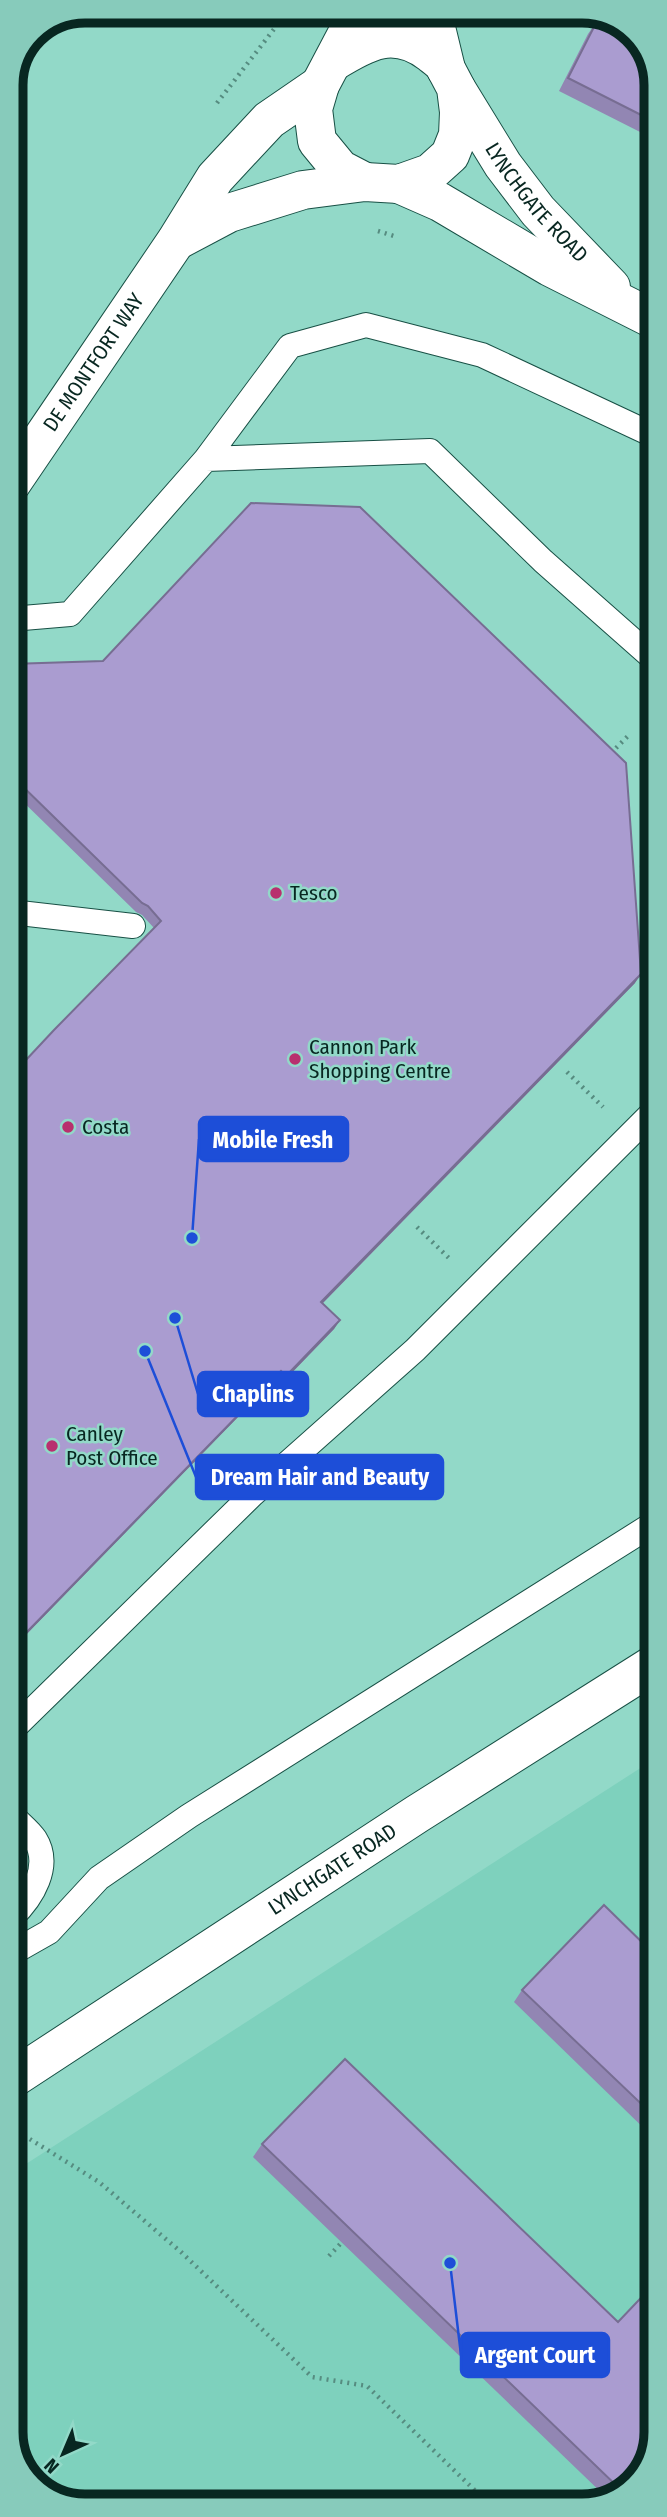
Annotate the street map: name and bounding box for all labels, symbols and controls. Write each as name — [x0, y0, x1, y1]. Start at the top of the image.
street label: LYNCHGATE ROAD — [479, 138, 593, 268]
street label: DE MONTFORT WAY — [37, 288, 150, 436]
place label: Tesco — [290, 880, 338, 906]
marker: Tesco — [268, 885, 284, 901]
place label: Cannon Park Shopping Centre — [309, 1034, 451, 1084]
marker: Cannon Park Shopping Centre — [287, 1051, 303, 1067]
place label: Costa — [82, 1114, 129, 1140]
callout: Mobile Fresh — [199, 1117, 348, 1161]
marker: Costa — [60, 1119, 76, 1135]
text: Mobile Fresh — [213, 1126, 333, 1154]
callout: Chaplins — [198, 1372, 308, 1416]
text: Chaplins — [212, 1380, 294, 1408]
place label: Canley Post Office — [66, 1421, 158, 1471]
marker: Canley Post Office — [44, 1438, 60, 1454]
callout: Dream Hair and Beauty — [196, 1455, 443, 1499]
text: Dream Hair and Beauty — [211, 1463, 430, 1491]
street label: LYNCHGATE ROAD — [263, 1818, 402, 1921]
callout: Argent Court — [461, 2333, 609, 2377]
text: Argent Court — [474, 2341, 596, 2369]
north arrow — [28, 2419, 98, 2489]
text: N — [39, 2454, 64, 2478]

